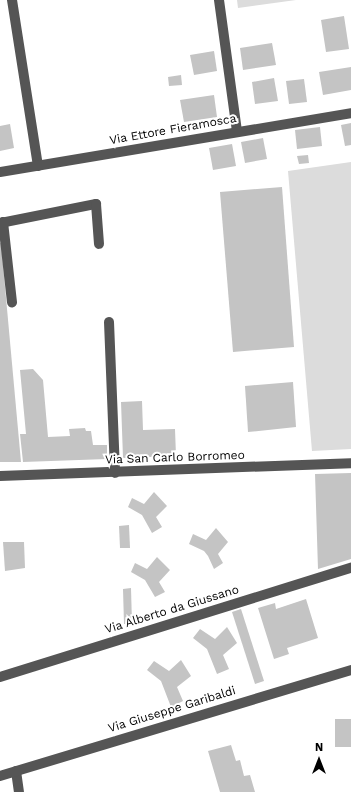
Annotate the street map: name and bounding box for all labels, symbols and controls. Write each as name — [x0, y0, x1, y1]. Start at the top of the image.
street label: Via Ettore Fieramosca — [108, 112, 238, 148]
street label: Via San Carlo Borromeo — [105, 448, 245, 468]
street label: Via Alberto da Giussano — [103, 583, 241, 637]
street label: Via Giuseppe Garibaldi — [106, 684, 238, 736]
north arrow — [299, 740, 339, 780]
text: N — [315, 741, 323, 754]

